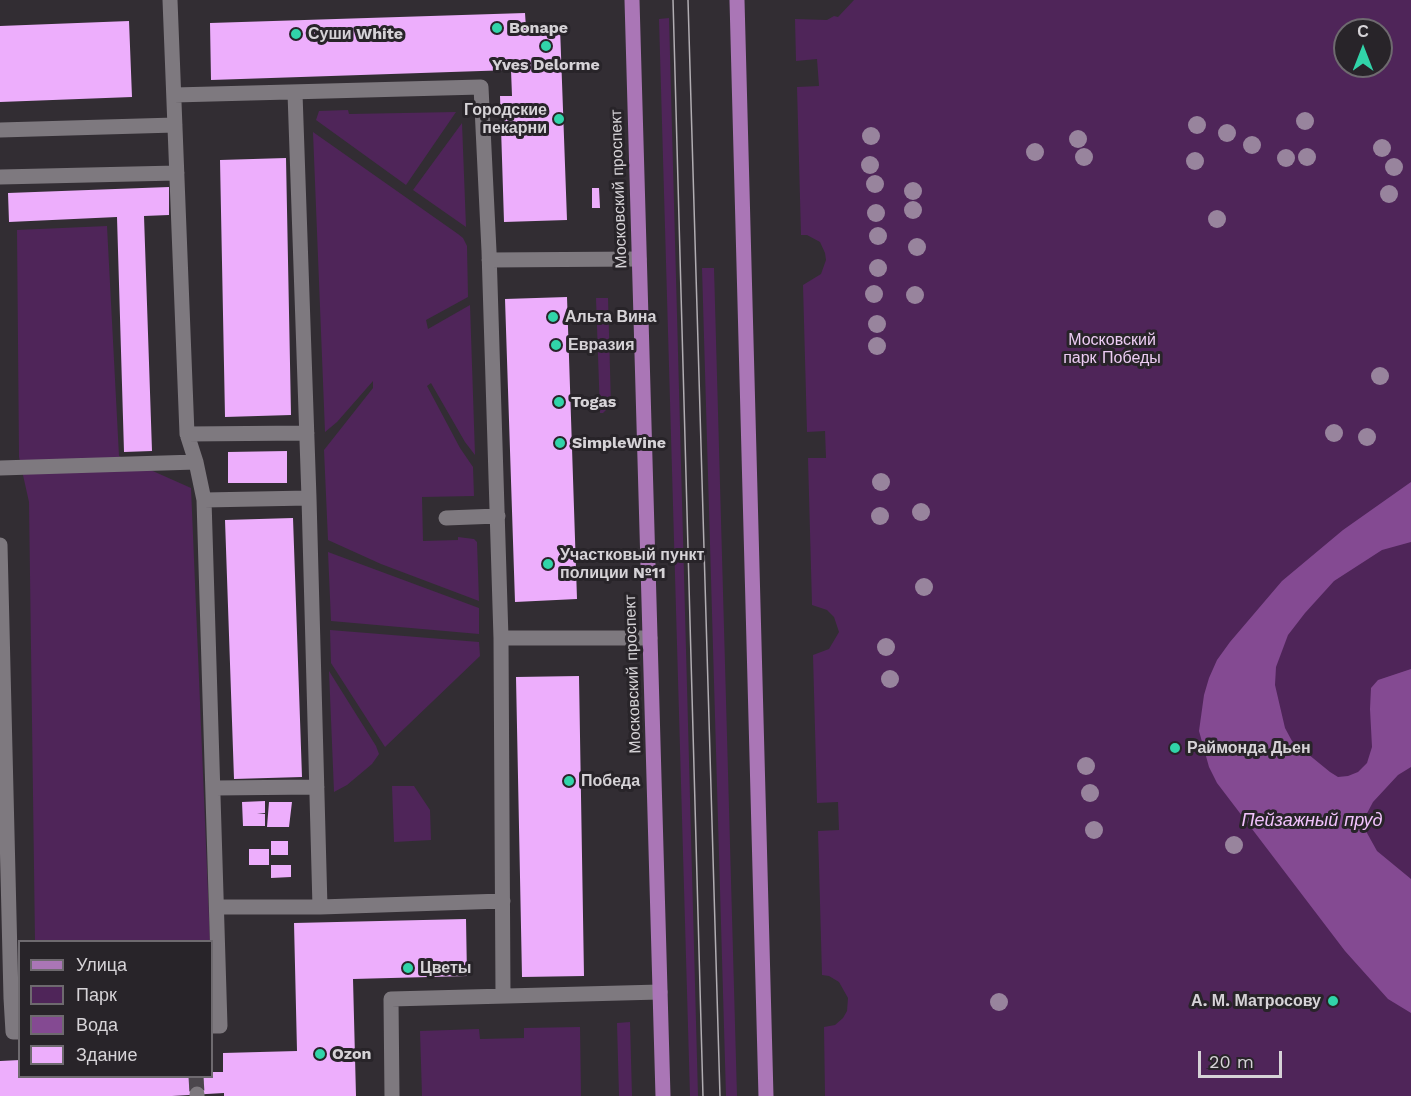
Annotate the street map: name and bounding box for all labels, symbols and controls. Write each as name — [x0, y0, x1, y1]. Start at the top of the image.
place label: Bonape — [509, 18, 568, 38]
north arrow — [1333, 18, 1393, 78]
marker: Bonape — [490, 21, 504, 35]
text: С — [1357, 22, 1369, 41]
place label: Суши White — [308, 24, 403, 44]
marker: Суши White — [289, 27, 303, 41]
marker: Yves Delorme — [539, 39, 553, 53]
place label: Yves Delorme — [492, 55, 600, 75]
place label: Городские пекарни — [464, 100, 547, 138]
street label: Московский проспект — [607, 109, 631, 269]
marker: Городские пекарни — [552, 112, 566, 126]
place label: Альта Вина — [565, 307, 656, 327]
marker: Альта Вина — [546, 310, 560, 324]
park label: Московский парк Победы — [1063, 330, 1161, 368]
place label: Евразия — [568, 335, 634, 355]
marker: Евразия — [549, 338, 563, 352]
place label: Togas — [571, 392, 616, 412]
marker: Togas — [552, 395, 566, 409]
place label: SimpleWine — [572, 433, 666, 453]
marker: SimpleWine — [553, 436, 567, 450]
place label: Участковый пункт полиции №11 — [560, 545, 704, 583]
marker: Участковый пункт полиции №11 — [541, 557, 555, 571]
street label: Московский проспект — [621, 594, 645, 754]
place label: Раймонда Дьен — [1187, 738, 1311, 758]
marker: Раймонда Дьен — [1168, 741, 1182, 755]
place label: Победа — [581, 771, 640, 791]
marker: Победа — [562, 774, 576, 788]
water label: Пейзажный пруд — [1241, 810, 1383, 832]
legend — [18, 940, 213, 1078]
text: Улица — [76, 954, 127, 975]
place label: Цветы — [420, 958, 472, 978]
marker: Цветы — [401, 961, 415, 975]
text: Парк — [76, 984, 117, 1005]
place label: А. М. Матросову — [1191, 991, 1321, 1011]
marker: А. М. Матросову — [1326, 994, 1340, 1008]
text: Вода — [76, 1014, 118, 1035]
scale bar — [1201, 1039, 1285, 1077]
text: Здание — [76, 1044, 137, 1065]
place label: Ozon — [332, 1044, 371, 1064]
marker: Ozon — [313, 1047, 327, 1061]
text: 20 m — [1209, 1051, 1254, 1072]

